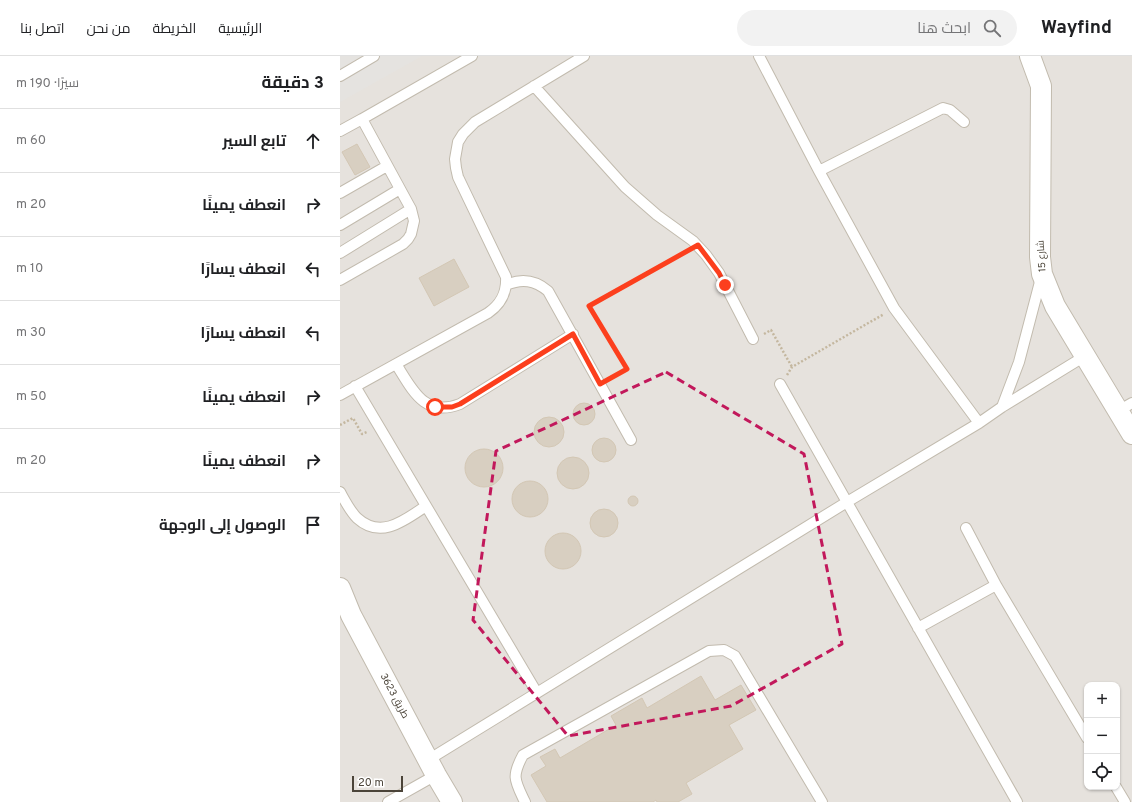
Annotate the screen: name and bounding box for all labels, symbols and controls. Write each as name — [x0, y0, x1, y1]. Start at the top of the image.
search box — [737, 10, 1017, 46]
text: Wayfind — [1041, 16, 1112, 40]
icon: search — [981, 17, 1003, 39]
text: ابحث هنا — [917, 20, 971, 39]
text: اتصل بنا — [20, 21, 65, 38]
text: من نحن — [87, 21, 131, 38]
text: الخريطة — [153, 21, 196, 38]
text: الرئيسية — [218, 21, 262, 38]
text: 3 دقيقة — [261, 73, 324, 95]
text: سيرًا · 190 m — [16, 76, 79, 92]
icon: ahead — [302, 130, 324, 152]
text: 60 m — [16, 133, 46, 149]
text: تابع السير — [223, 133, 286, 152]
icon: right — [302, 194, 324, 216]
text: 20 m — [16, 197, 46, 213]
text: انعطف يمينًا — [202, 197, 286, 216]
street label: شارع 15 — [1034, 240, 1050, 272]
icon: left — [302, 258, 324, 280]
text: 10 m — [16, 261, 43, 277]
text: انعطف يسارًا — [200, 261, 286, 280]
route end — [716, 276, 734, 294]
icon: left — [302, 322, 324, 344]
text: 30 m — [16, 325, 46, 341]
text: انعطف يسارًا — [200, 325, 286, 344]
icon: right — [302, 386, 324, 408]
text: 50 m — [16, 389, 46, 405]
text: انعطف يمينًا — [202, 389, 286, 408]
route start — [426, 398, 444, 416]
icon: right — [302, 450, 324, 472]
text: 20 m — [16, 453, 46, 469]
text: انعطف يمينًا — [202, 453, 286, 472]
icon: arrive — [302, 514, 324, 536]
text: الوصول إلى الوجهة — [159, 517, 286, 536]
street label: طريق 3623 — [377, 671, 411, 721]
map controls — [1084, 682, 1120, 790]
button: + — [1084, 682, 1120, 718]
button: − — [1084, 718, 1120, 754]
button: locate — [1084, 754, 1120, 790]
scale bar — [352, 774, 403, 793]
text: 20 m — [358, 776, 384, 790]

